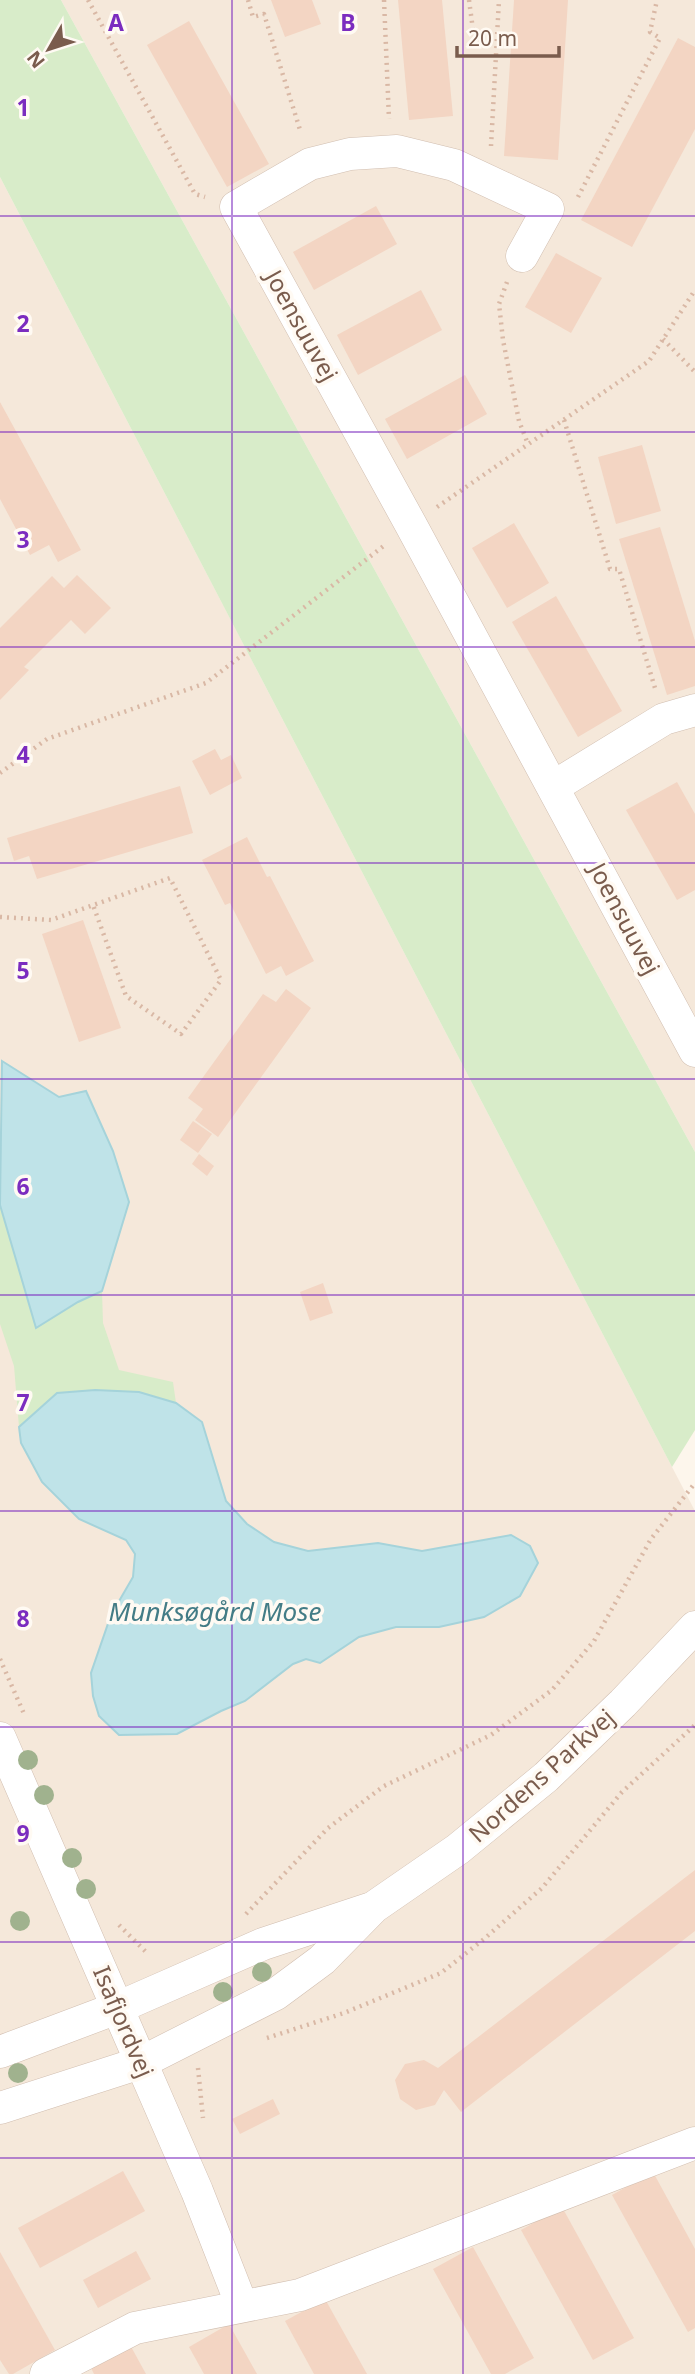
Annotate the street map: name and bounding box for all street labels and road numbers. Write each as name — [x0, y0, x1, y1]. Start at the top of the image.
street label: Joensuuvej — [257, 262, 346, 387]
street label: Joensuuvej — [581, 855, 669, 980]
street label: Nordens Parkvej — [461, 1700, 621, 1849]
street label: Isafjordvej — [86, 1961, 163, 2082]

